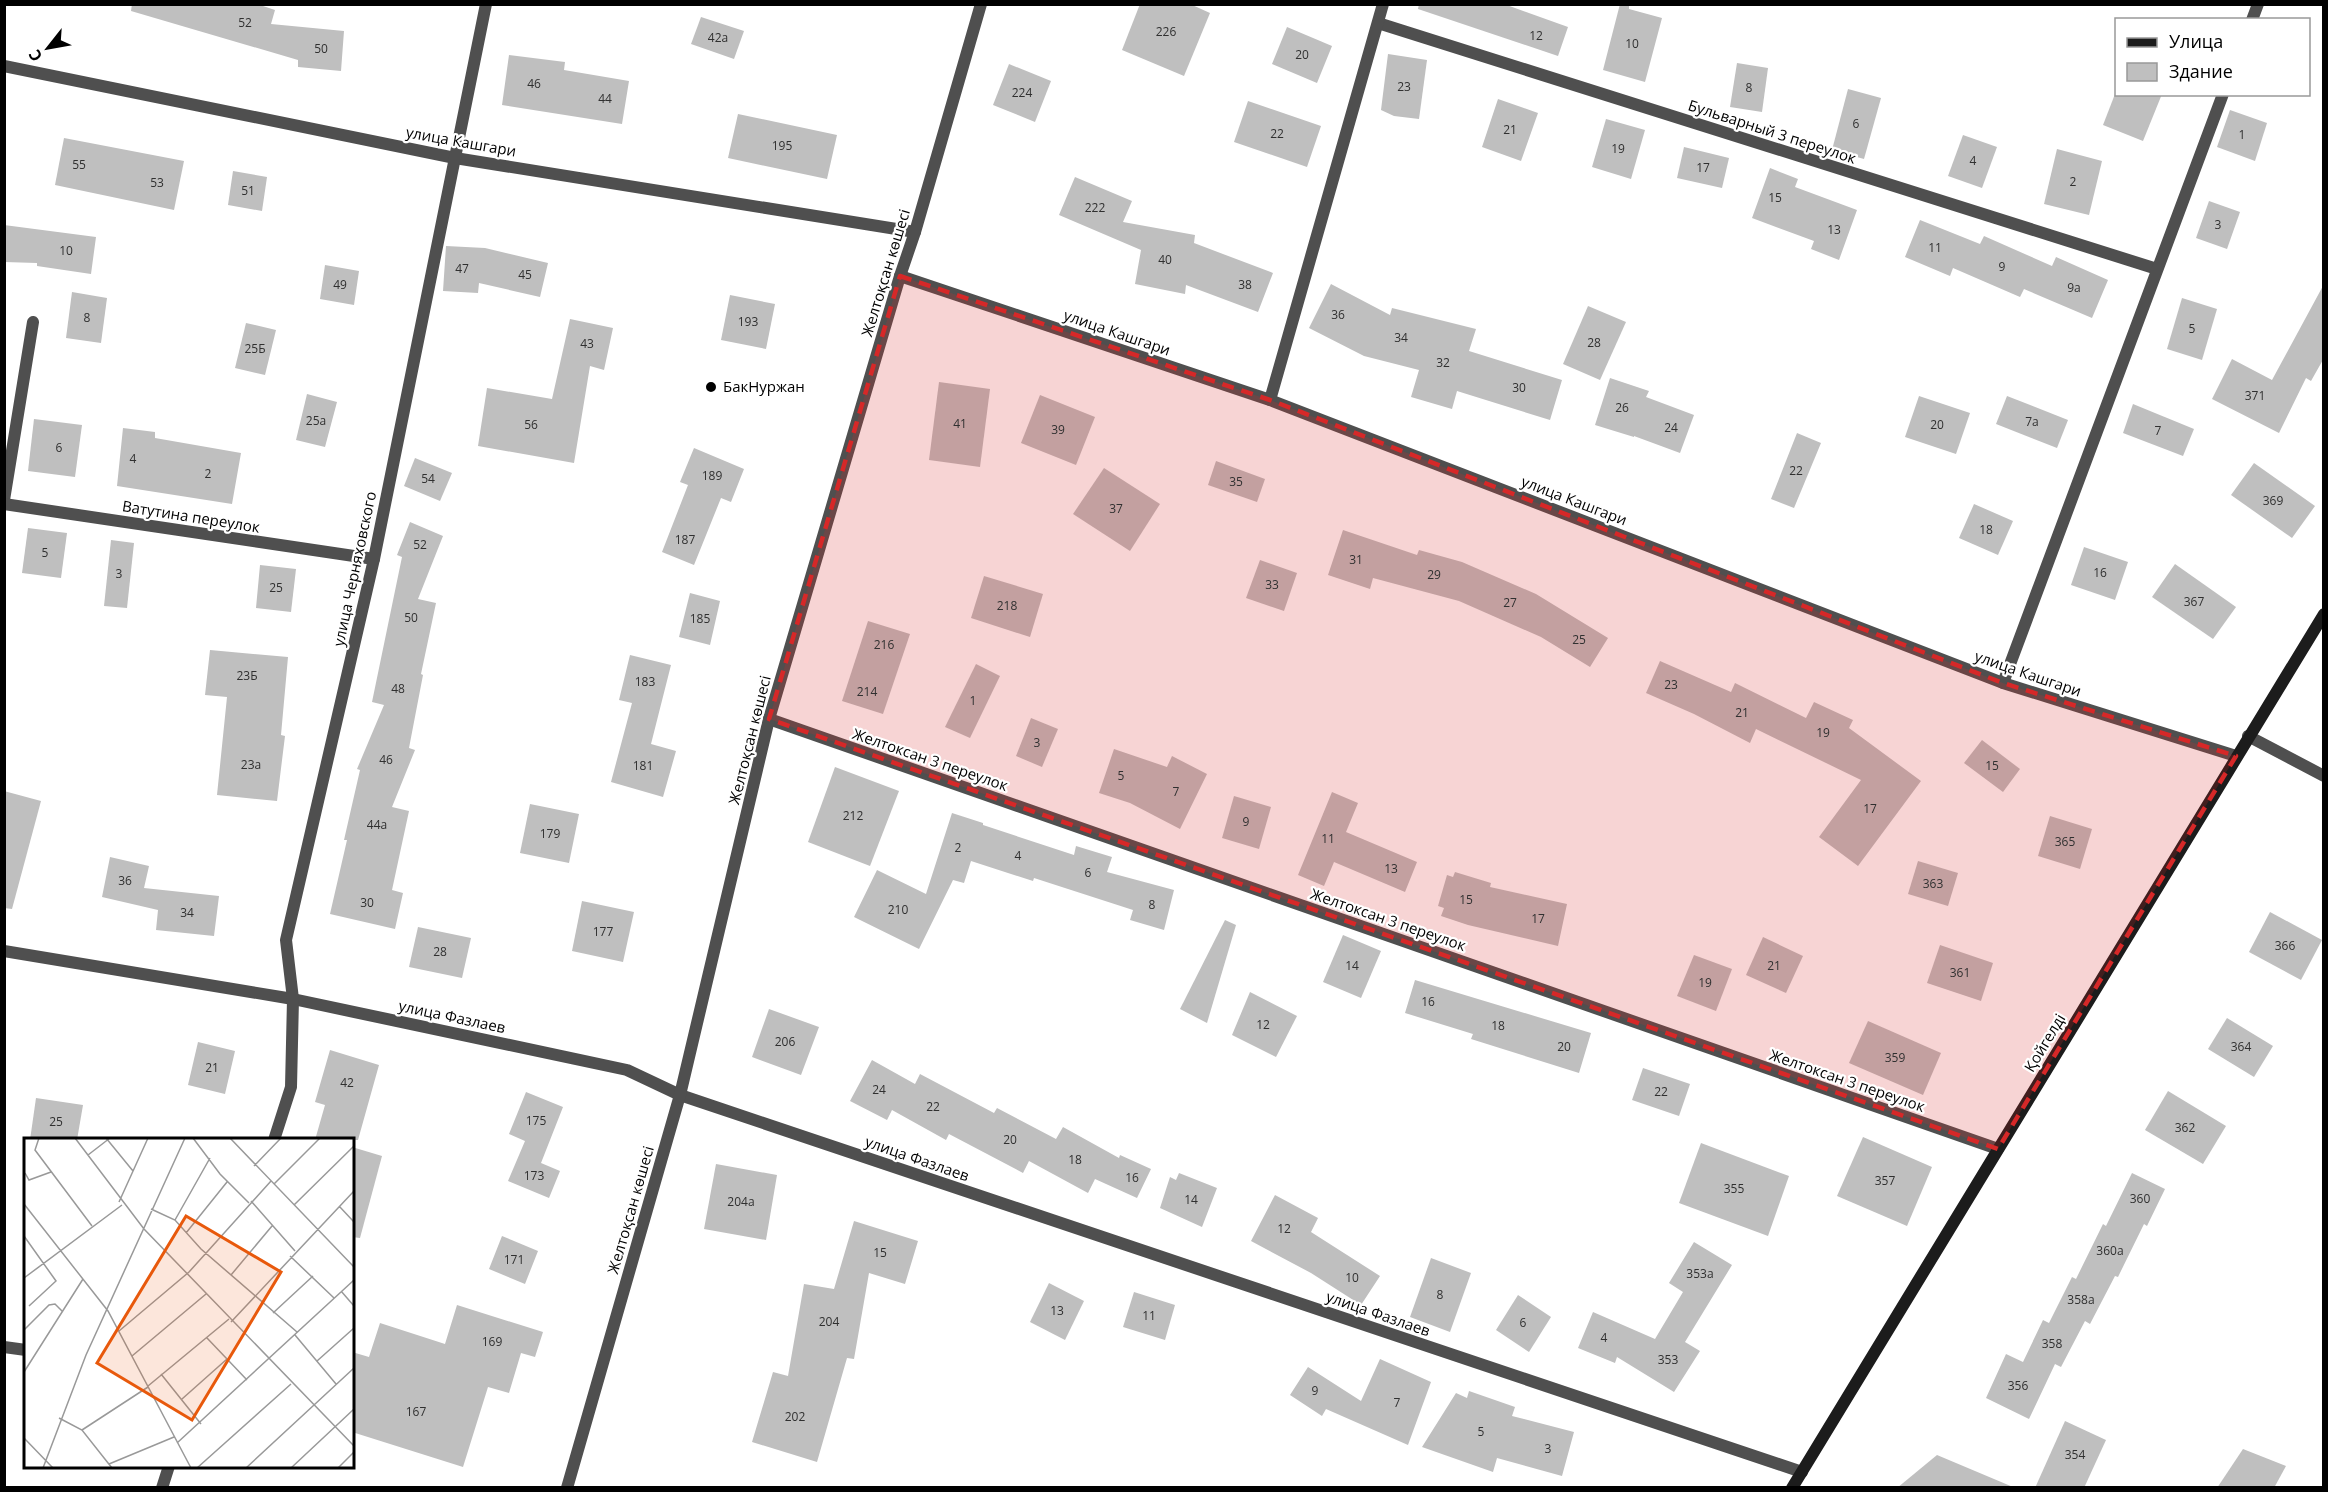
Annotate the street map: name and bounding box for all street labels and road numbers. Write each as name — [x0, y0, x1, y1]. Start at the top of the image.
street label: Бульварный 3 переулок — [1686, 94, 1859, 168]
street label: улица Кашгари — [404, 121, 518, 161]
street label: Желтоқсан көшесі — [856, 207, 914, 339]
street label: улица Кашгари — [1061, 304, 1173, 360]
street label: улица Кашгари — [1519, 471, 1630, 529]
street label: улица Черняховского — [328, 489, 380, 648]
street label: Ватутина переулок — [121, 495, 262, 537]
street label: улица Кашгари — [1972, 645, 2084, 701]
street label: Желтоқсан көшесі — [723, 673, 775, 806]
street label: Желтоксан 3 переулок — [850, 723, 1011, 795]
street label: Желтоксан 3 переулок — [1308, 883, 1469, 955]
street label: улица Фазлаев — [397, 995, 507, 1037]
street label: Қойгелді — [2019, 1010, 2069, 1075]
street label: Желтоксан 3 переулок — [1767, 1044, 1928, 1116]
street label: улица Фазлаев — [863, 1131, 972, 1185]
street label: Желтоқсан көшесі — [602, 1143, 658, 1276]
street label: улица Фазлаев — [1324, 1286, 1433, 1340]

